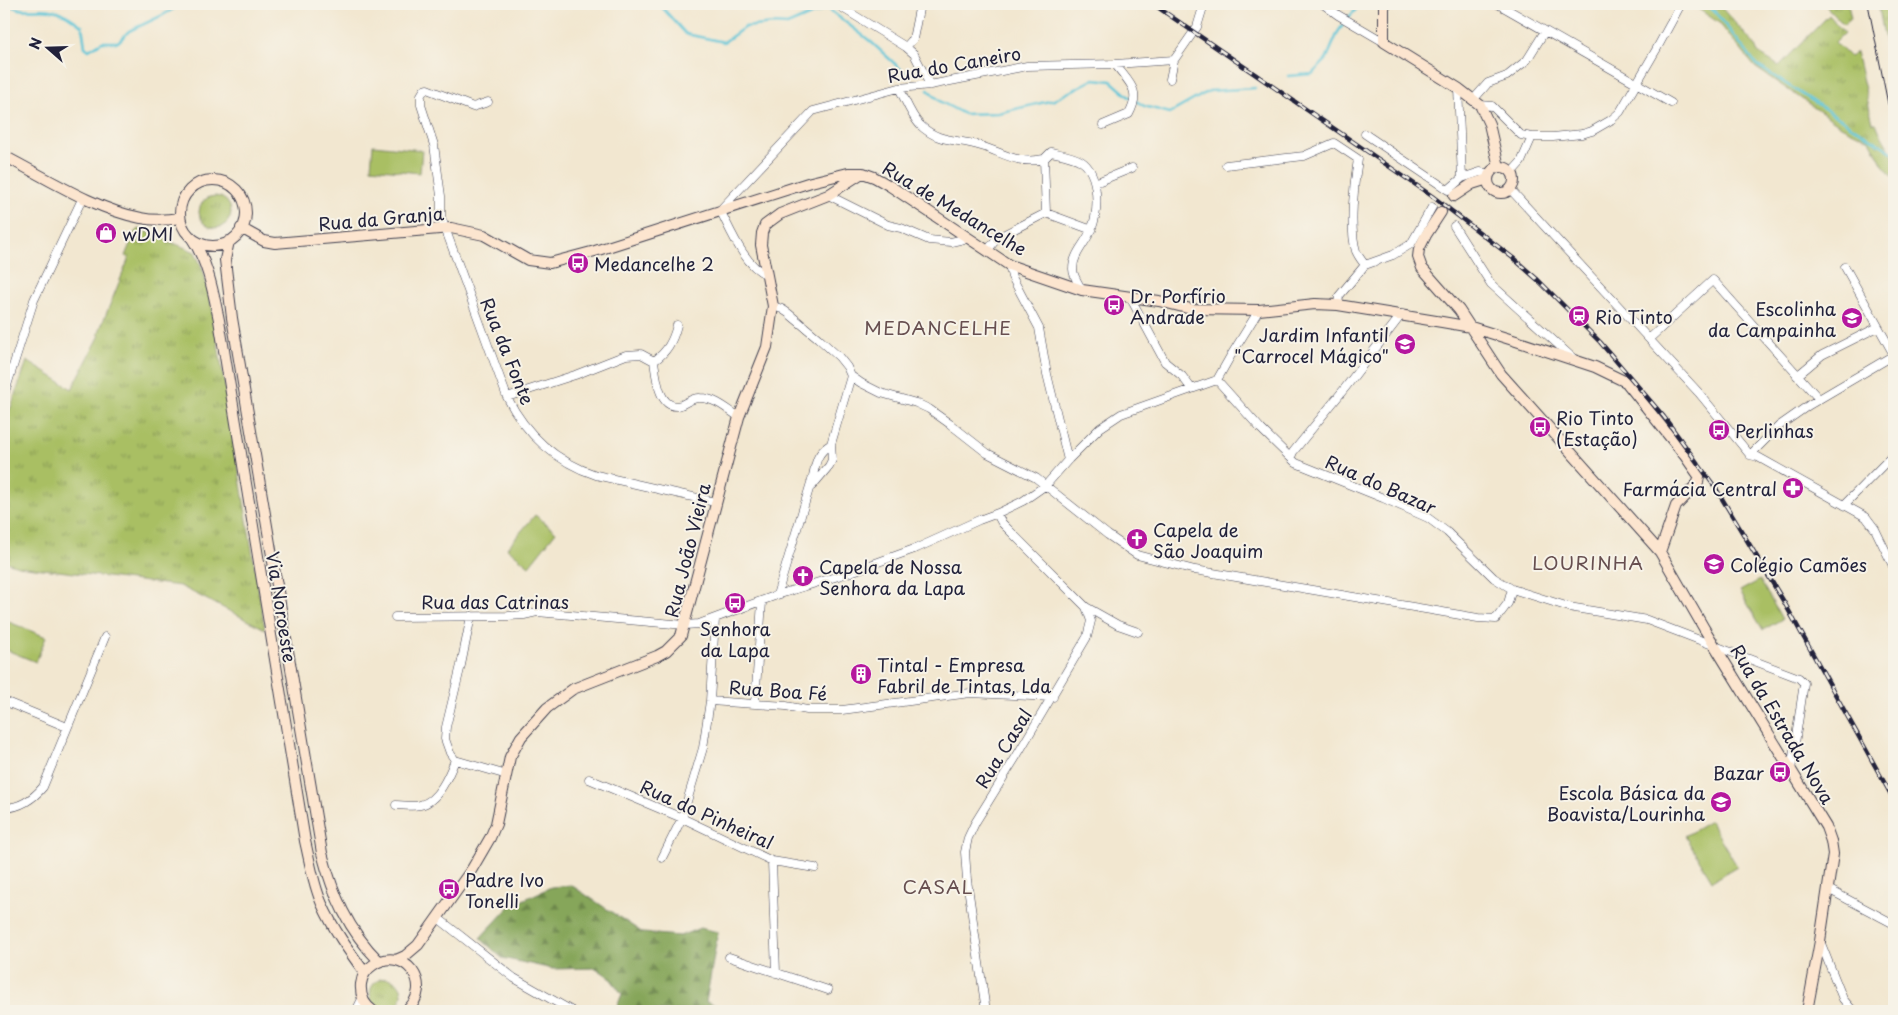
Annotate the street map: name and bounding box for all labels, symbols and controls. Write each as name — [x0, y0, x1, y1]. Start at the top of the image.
north arrow — [22, 22, 72, 72]
text: N — [24, 35, 47, 52]
street label: Rua do Caneiro — [885, 39, 1023, 89]
street label: Rua de Medancelhe — [878, 154, 1032, 262]
street label: Rua da Granja — [317, 199, 446, 237]
place label: wDMI — [122, 220, 174, 247]
shop icon: wDMI — [94, 221, 118, 245]
place label: Medancelhe 2 — [594, 250, 714, 277]
bus stop icon: Medancelhe 2 — [566, 251, 590, 275]
place label: Dr. Porfírio Andrade — [1130, 282, 1226, 330]
street label: Rua da Fonte — [474, 293, 542, 409]
bus stop icon: Dr. Porfírio Andrade — [1102, 293, 1126, 317]
place label: Escolinha da Campainha — [1708, 295, 1837, 343]
place label: Rio Tinto — [1595, 303, 1673, 330]
station icon: Rio Tinto — [1567, 304, 1591, 328]
school or university icon: Escolinha da Campainha — [1840, 306, 1864, 330]
district label: MEDANCELHE — [864, 313, 1012, 341]
place label: Jardim Infantil "Carrocel Mágico" — [1234, 321, 1389, 369]
school or university icon: Jardim Infantil "Carrocel Mágico" — [1393, 332, 1417, 356]
place label: Rio Tinto (Estação) — [1556, 404, 1638, 452]
bus stop icon: Rio Tinto (Estação) — [1528, 415, 1552, 439]
place label: Perlinhas — [1735, 417, 1814, 444]
bus stop icon: Perlinhas — [1707, 418, 1731, 442]
street label: Rua do Bazar — [1321, 448, 1441, 521]
place label: Farmácia Central — [1623, 475, 1777, 502]
pharmacy icon: Farmácia Central — [1781, 476, 1805, 500]
street label: Rua João Vieira — [657, 479, 717, 620]
place label: Capela de São Joaquim — [1153, 516, 1264, 564]
church icon: Capela de São Joaquim — [1125, 527, 1149, 551]
district label: LOURINHA — [1532, 548, 1644, 576]
street label: Via Noroeste — [260, 550, 304, 664]
place label: Colégio Camões — [1730, 551, 1867, 578]
school or university icon: Colégio Camões — [1702, 552, 1726, 576]
place label: Capela de Nossa Senhora da Lapa — [819, 553, 966, 601]
church icon: Capela de Nossa Senhora da Lapa — [791, 564, 815, 588]
street label: Rua das Catrinas — [421, 588, 569, 615]
bus stop icon: Senhora da Lapa — [723, 591, 747, 615]
place label: Senhora da Lapa — [700, 615, 771, 663]
street label: Rua da Estrada Nova — [1725, 639, 1841, 809]
place label: Tintal - Empresa Fabril de Tintas, Lda — [877, 651, 1051, 699]
building icon: Tintal - Empresa Fabril de Tintas, Lda — [849, 662, 873, 686]
street label: Rua Boa Fé — [728, 673, 828, 707]
street label: Rua Casal — [968, 703, 1038, 793]
place label: Bazar — [1713, 759, 1765, 786]
bus stop icon: Bazar — [1768, 760, 1792, 784]
street label: Rua do Pinheiral — [636, 772, 778, 856]
place label: Escola Básica da Boavista/Lourinha — [1547, 779, 1706, 827]
school or university icon: Escola Básica da Boavista/Lourinha — [1709, 790, 1733, 814]
place label: Padre Ivo Tonelli — [465, 866, 544, 914]
district label: CASAL — [903, 872, 974, 900]
bus stop icon: Padre Ivo Tonelli — [437, 877, 461, 901]

